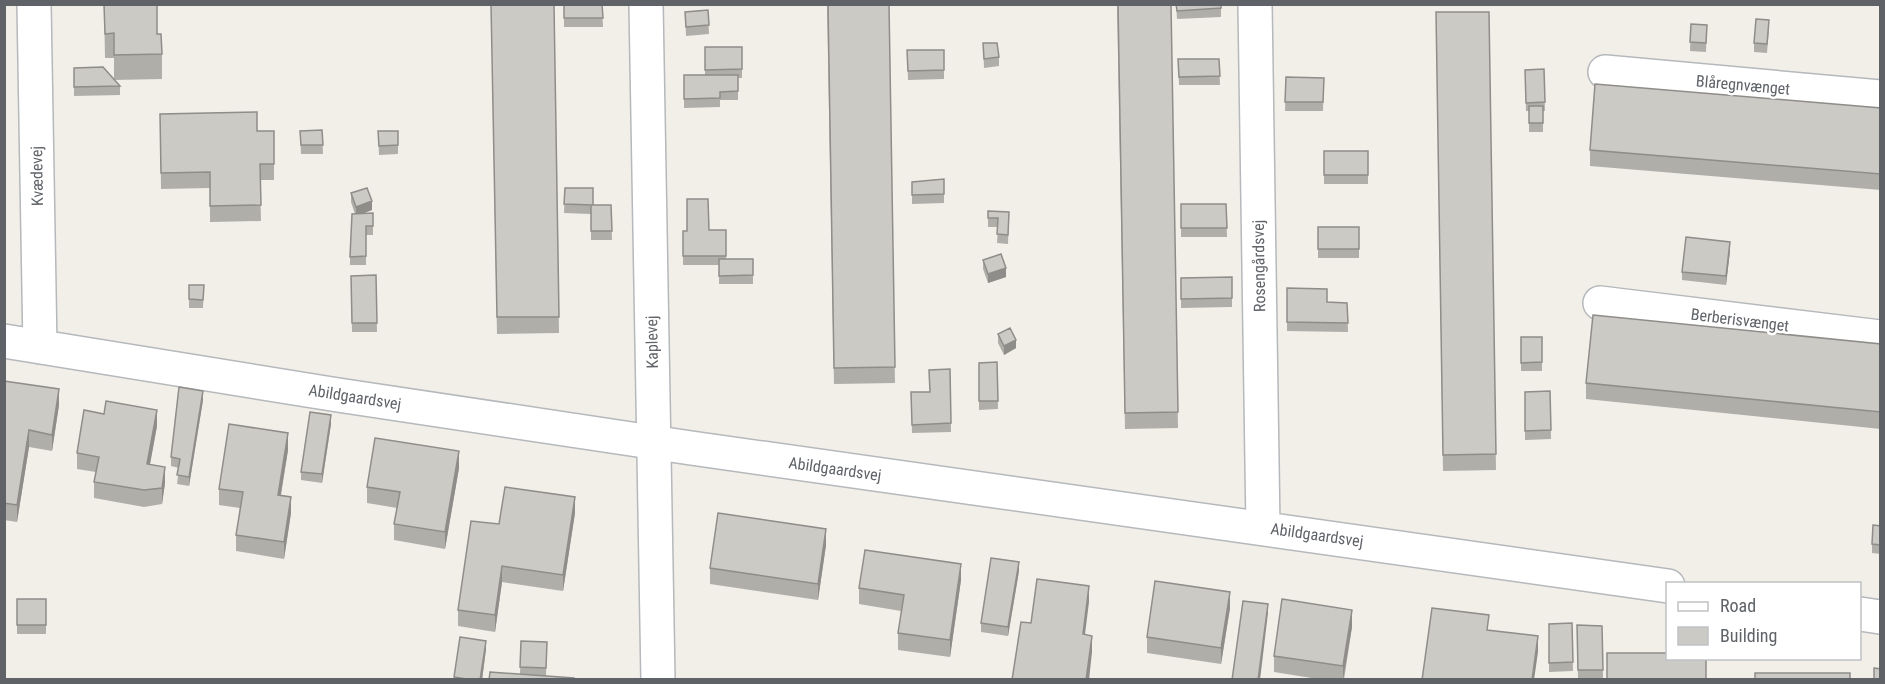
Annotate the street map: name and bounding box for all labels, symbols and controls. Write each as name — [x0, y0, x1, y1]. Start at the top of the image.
street label: Blåregnvænget — [1695, 71, 1791, 99]
street label: Kvædevej — [27, 146, 47, 206]
street label: Rosengårdsvej — [1249, 220, 1269, 312]
street label: Berberisvænget — [1690, 305, 1790, 335]
street label: Kaplevej — [642, 315, 662, 369]
street label: Abildgaardsvej — [307, 380, 403, 414]
street label: Abildgaardsvej — [787, 453, 883, 485]
street label: Abildgaardsvej — [1269, 519, 1365, 551]
legend — [1666, 582, 1861, 660]
text: Road — [1720, 595, 1756, 616]
text: Building — [1720, 625, 1777, 646]

